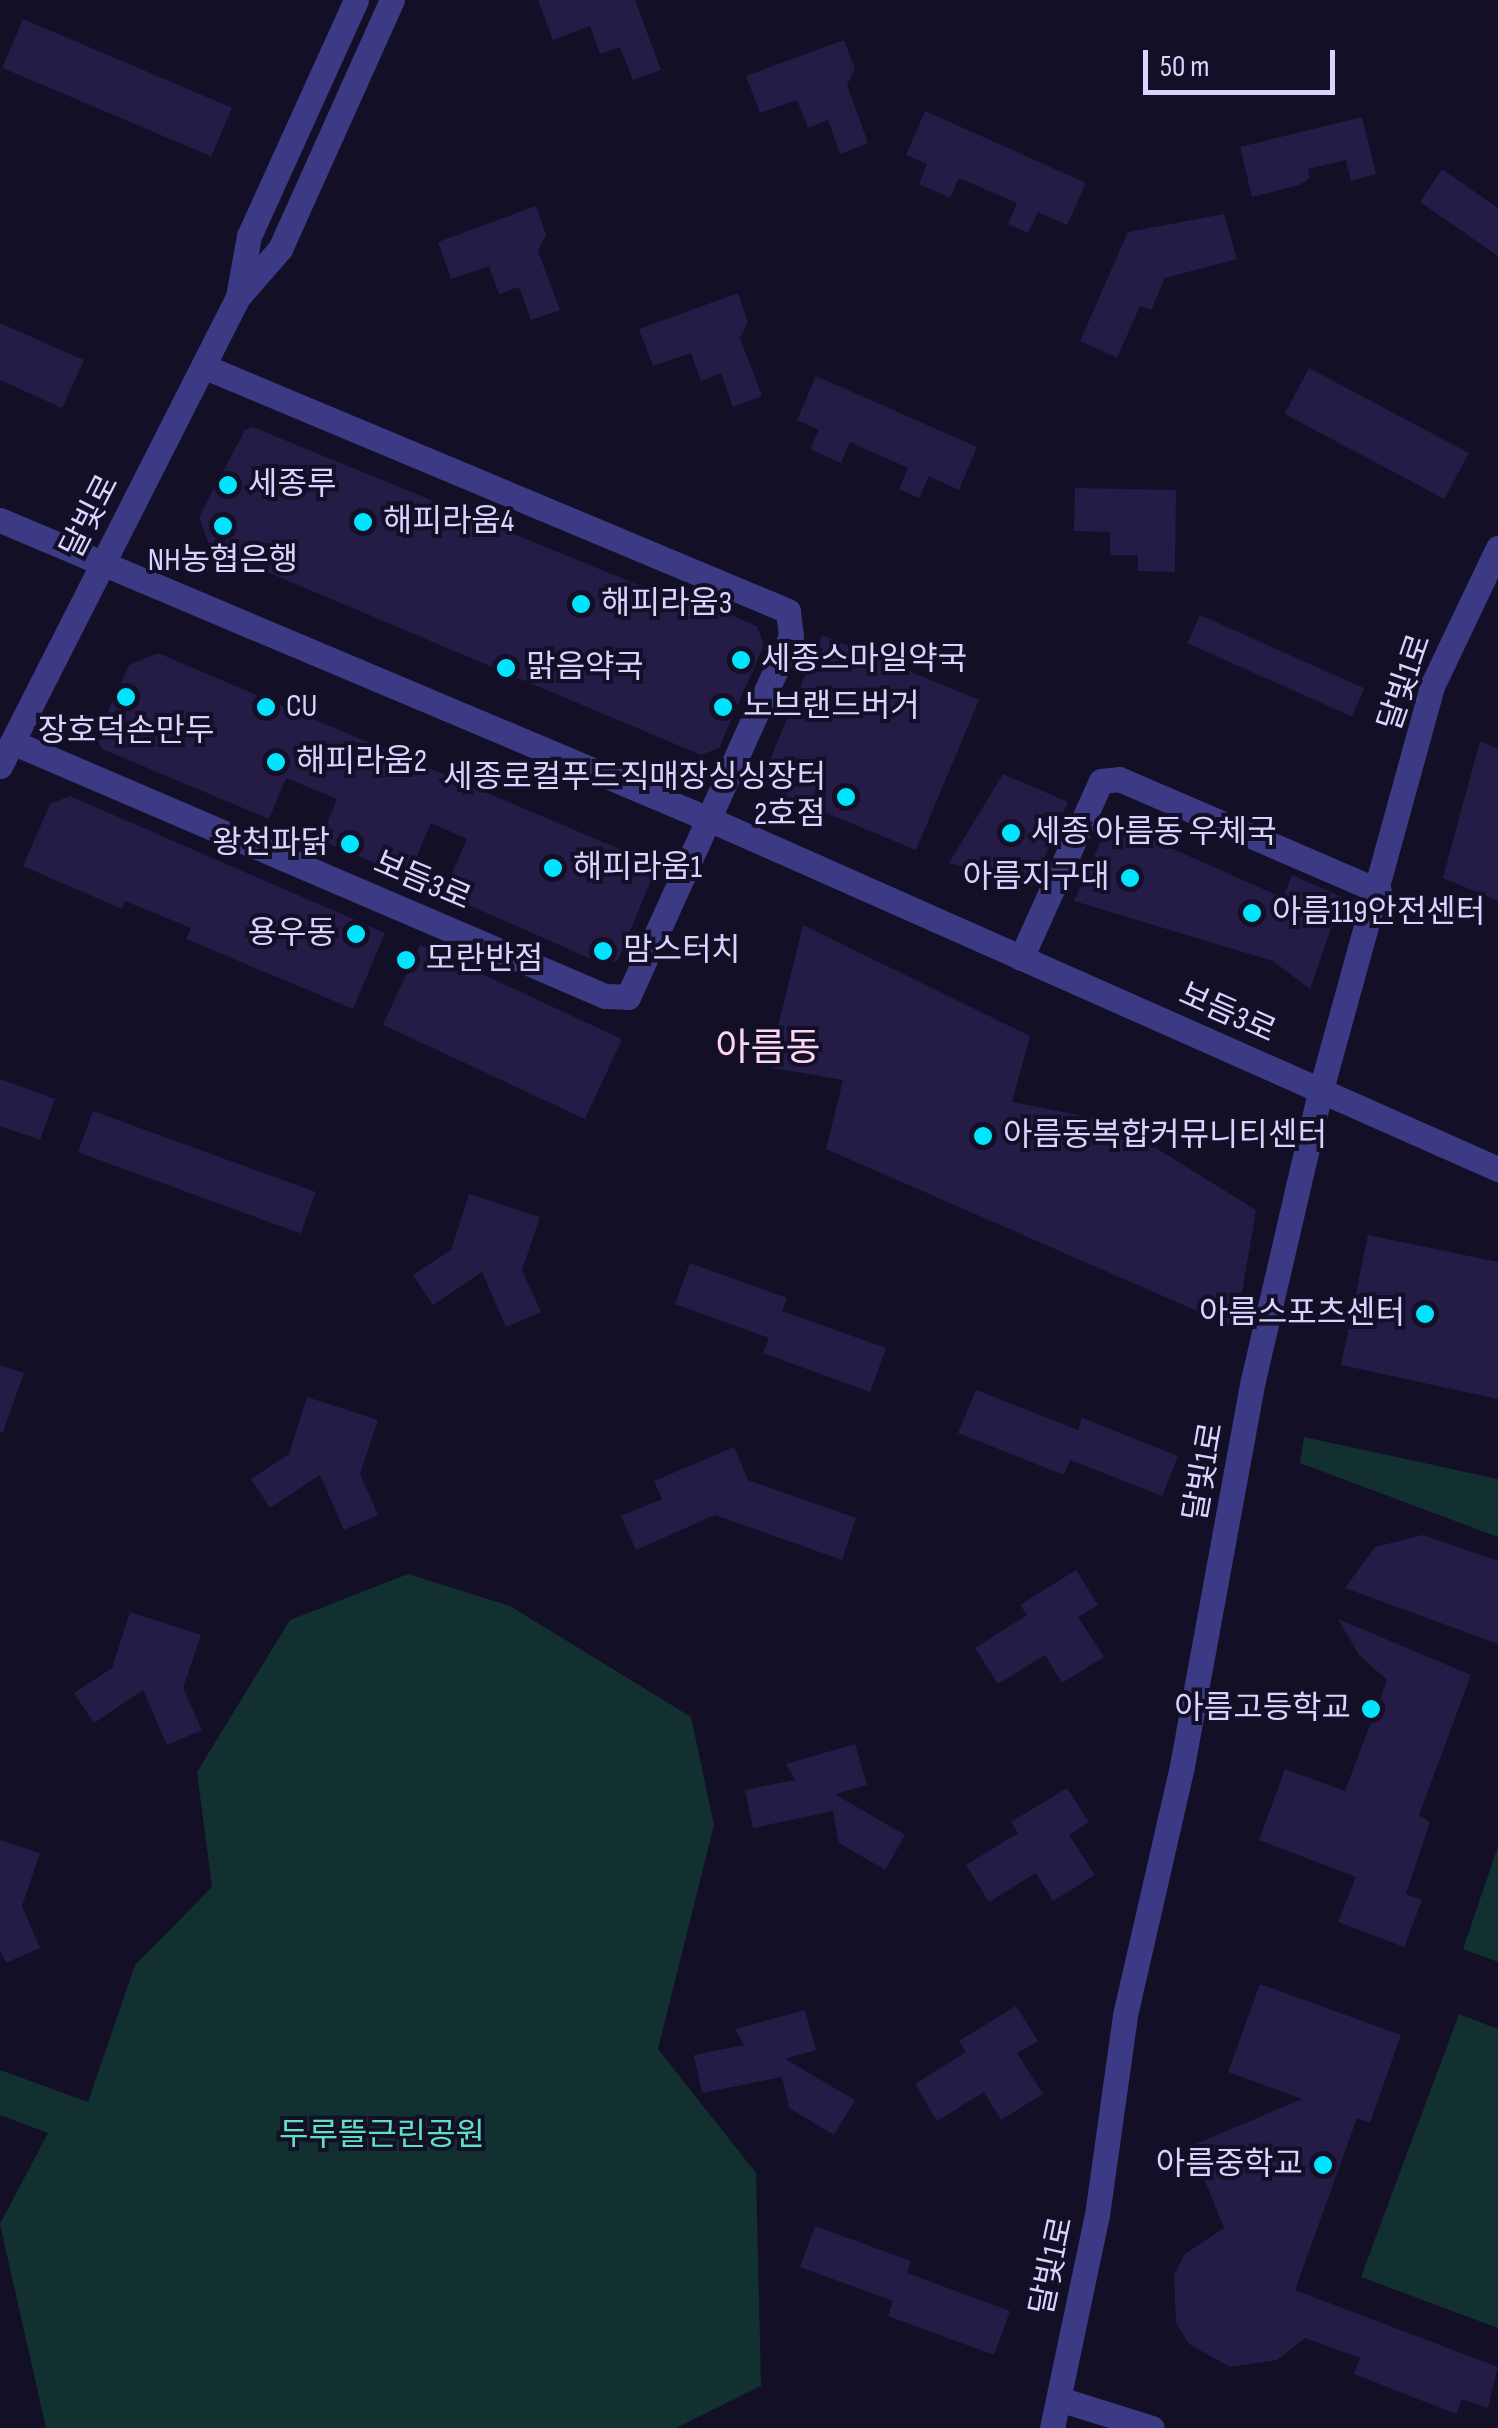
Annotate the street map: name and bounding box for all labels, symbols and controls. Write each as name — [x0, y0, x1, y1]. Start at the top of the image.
scale bar — [1148, 30, 1340, 92]
text: 50 m — [1160, 49, 1209, 85]
place label: 세종루 — [248, 466, 336, 504]
street label: 달빛로 — [54, 469, 128, 565]
marker: 세종루 — [217, 474, 239, 496]
place label: 해피라움4 — [383, 503, 514, 541]
marker: 해피라움4 — [352, 511, 374, 533]
marker: NH농협은행 — [212, 515, 234, 537]
place label: NH농협은행 — [148, 542, 298, 580]
place label: 해피라움3 — [601, 585, 732, 623]
marker: 해피라움3 — [570, 593, 592, 615]
street label: 달빛1로 — [1372, 630, 1440, 736]
place label: 세종스마일약국 — [761, 641, 967, 679]
place label: 맑음약국 — [526, 649, 644, 687]
marker: 세종스마일약국 — [730, 649, 752, 671]
marker: 맑음약국 — [495, 657, 517, 679]
marker: 장호덕손만두 — [115, 686, 137, 708]
place label: CU — [286, 688, 317, 726]
place label: 노브랜드버거 — [743, 688, 920, 726]
marker: CU — [255, 696, 277, 718]
marker: 노브랜드버거 — [712, 696, 734, 718]
place label: 장호덕손만두 — [38, 713, 214, 751]
place label: 해피라움2 — [296, 743, 427, 781]
marker: 해피라움2 — [265, 751, 287, 773]
place label: 세종로컬푸드직매장싱싱장터 2호점 — [443, 760, 826, 835]
marker: 세종로컬푸드직매장싱싱장터 2호점 — [835, 786, 857, 808]
place label: 세종 아름동 우체국 — [1031, 814, 1277, 852]
marker: 세종 아름동 우체국 — [1000, 822, 1022, 844]
place label: 왕천파닭 — [212, 825, 330, 863]
marker: 왕천파닭 — [339, 833, 361, 855]
street label: 보듬3로 — [368, 844, 476, 920]
place label: 해피라움1 — [573, 849, 702, 887]
marker: 해피라움1 — [542, 857, 564, 879]
place label: 아름지구대 — [963, 859, 1110, 897]
marker: 아름지구대 — [1119, 867, 1141, 889]
place label: 아름119안전센터 — [1272, 894, 1485, 932]
marker: 아름119안전센터 — [1241, 902, 1263, 924]
place label: 용우동 — [248, 915, 336, 953]
marker: 용우동 — [345, 923, 367, 945]
place label: 맘스터치 — [623, 932, 741, 970]
marker: 맘스터치 — [592, 940, 614, 962]
place label: 모란반점 — [426, 941, 544, 979]
marker: 모란반점 — [395, 949, 417, 971]
street label: 보듬3로 — [1173, 976, 1281, 1052]
district label: 아름동 — [716, 1026, 820, 1072]
place label: 아름동복합커뮤니티센터 — [1003, 1117, 1327, 1155]
marker: 아름동복합커뮤니티센터 — [972, 1125, 994, 1147]
place label: 아름스포츠센터 — [1199, 1295, 1405, 1333]
marker: 아름스포츠센터 — [1414, 1303, 1436, 1325]
street label: 달빛1로 — [1177, 1420, 1233, 1524]
place label: 아름고등학교 — [1174, 1690, 1351, 1728]
marker: 아름고등학교 — [1360, 1698, 1382, 1720]
park label: 두루뜰근린공원 — [279, 2117, 485, 2155]
place label: 아름중학교 — [1156, 2146, 1303, 2184]
marker: 아름중학교 — [1312, 2154, 1334, 2176]
street label: 달빛1로 — [1024, 2213, 1082, 2319]

